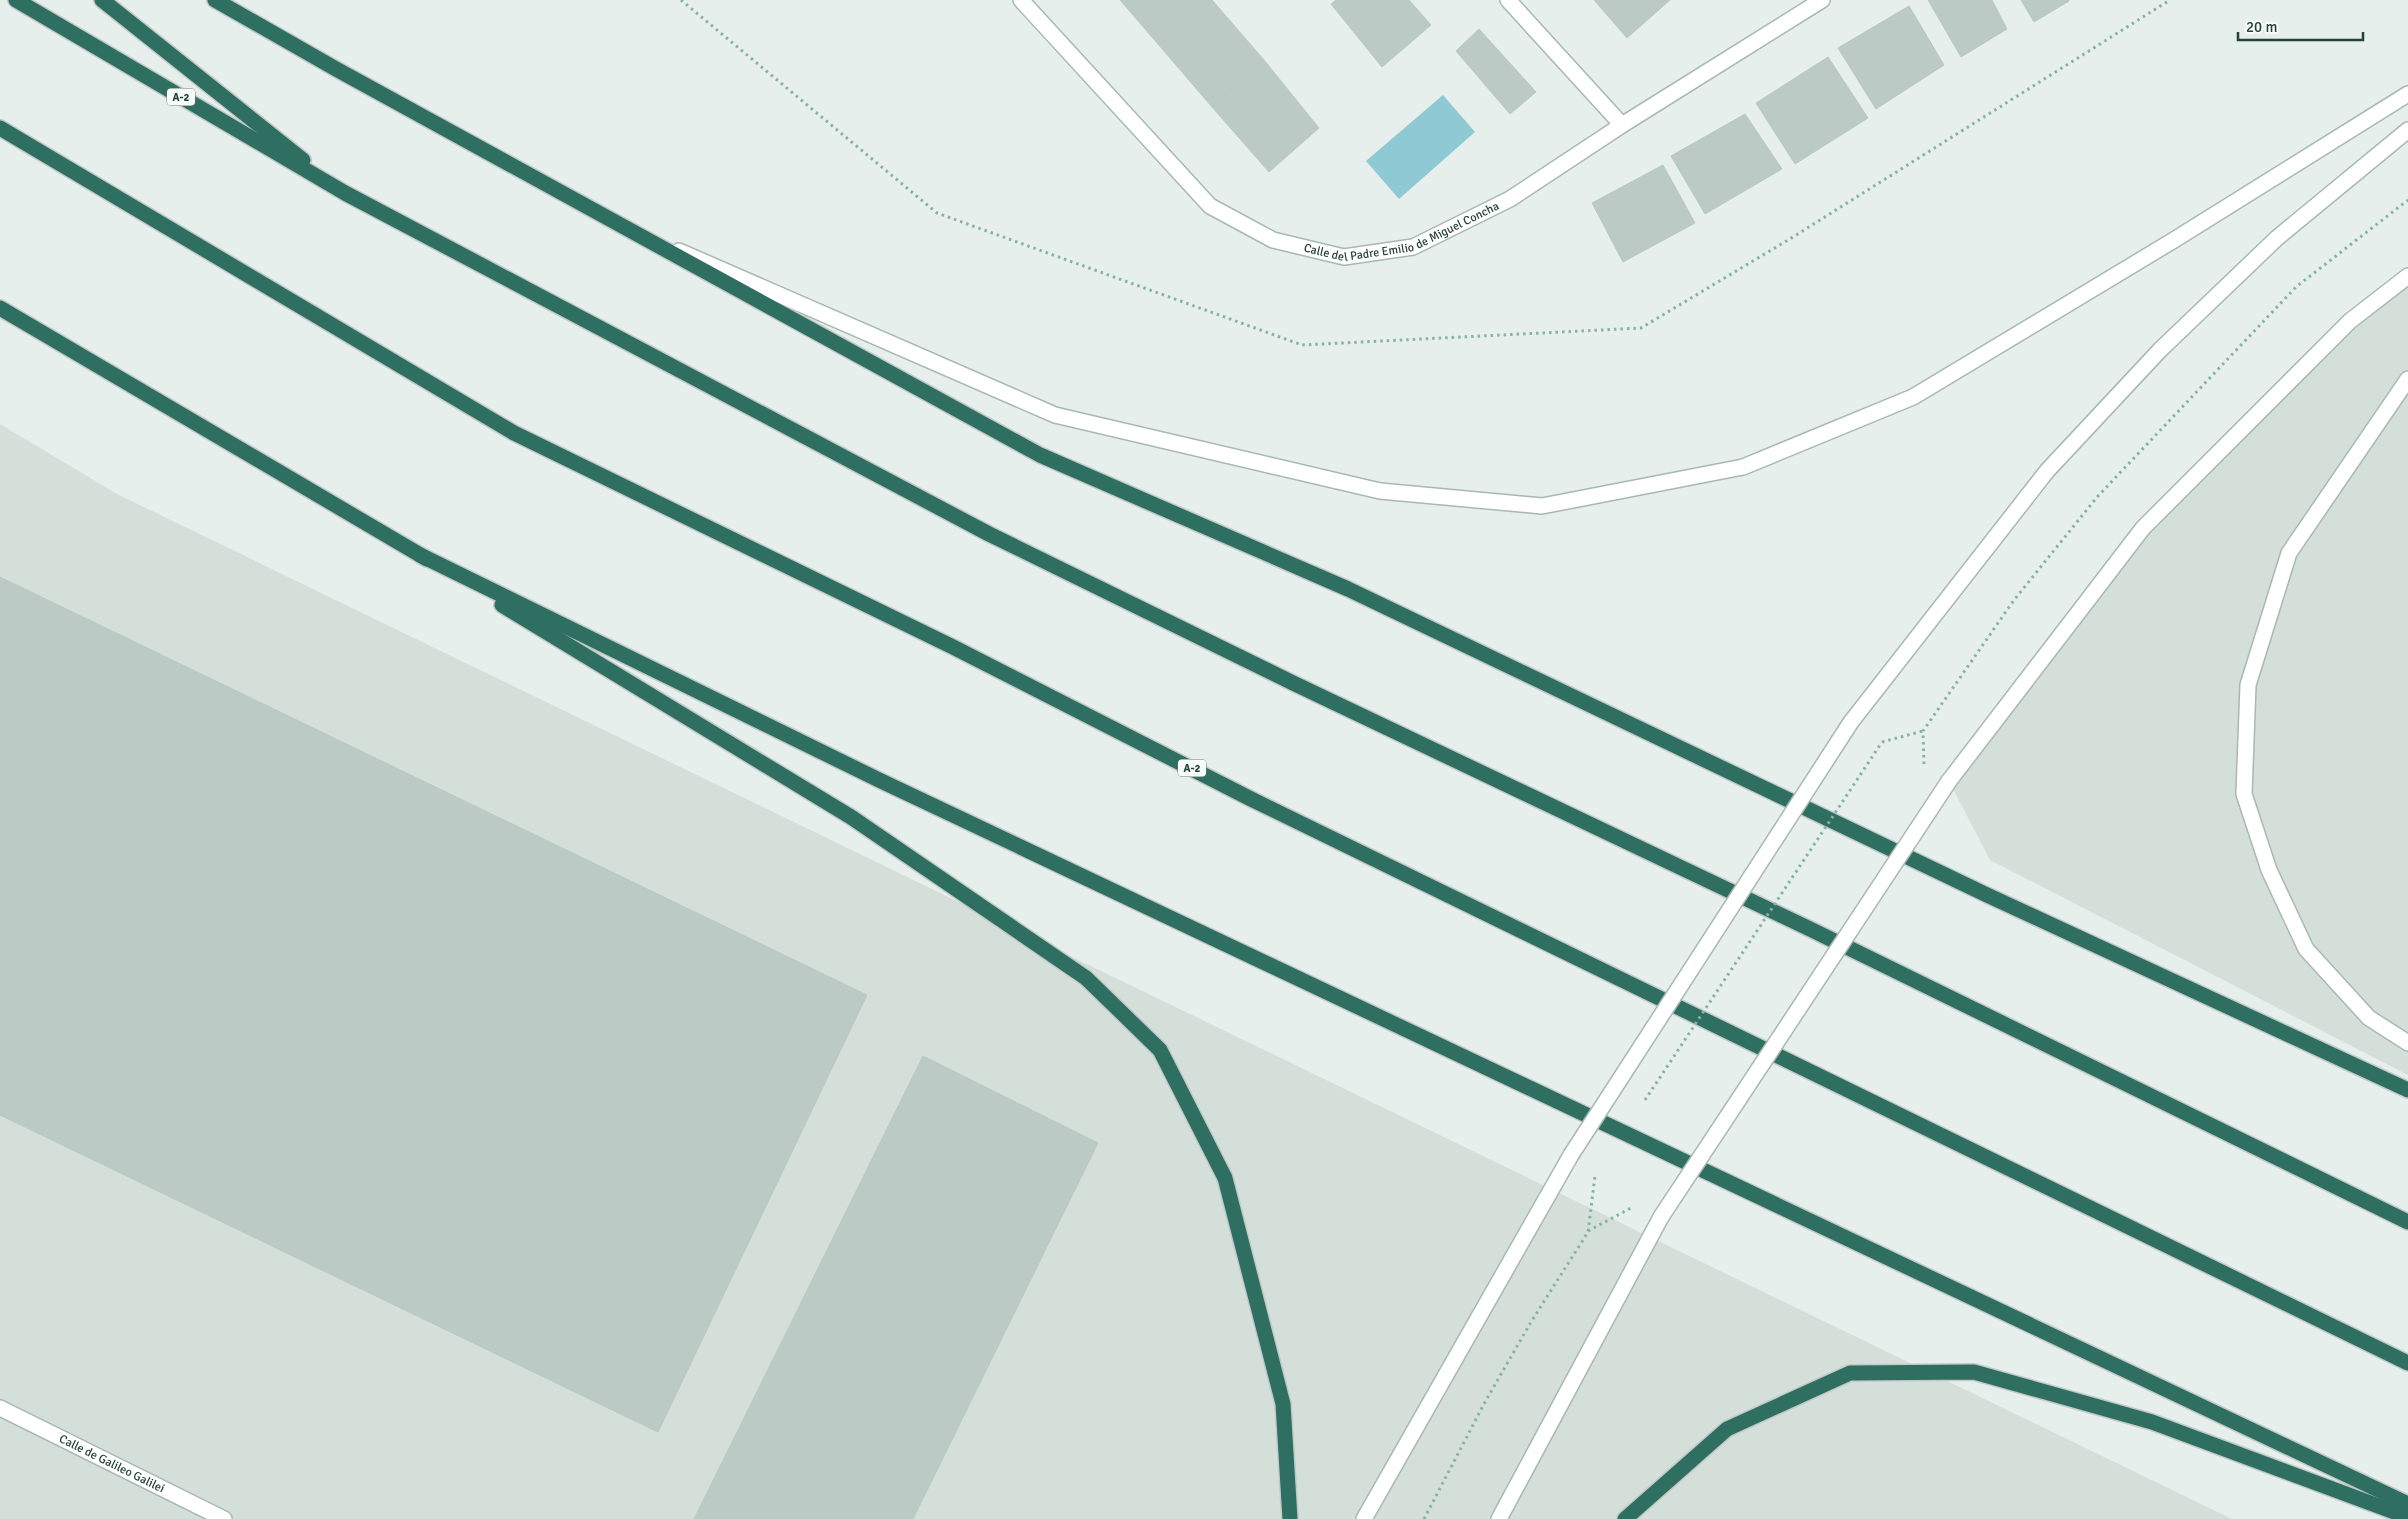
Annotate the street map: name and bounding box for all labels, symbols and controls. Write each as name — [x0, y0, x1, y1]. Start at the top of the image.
scale bar — [2238, 10, 2363, 42]
text: 20 m — [2246, 18, 2277, 36]
road number: A-2 — [167, 88, 195, 105]
street label: Calle del Padre Emilio de Miguel Concha — [1302, 199, 1502, 265]
road number: A-2 — [1178, 760, 1206, 776]
street label: Calle de Galileo Galilei — [57, 1432, 167, 1496]

